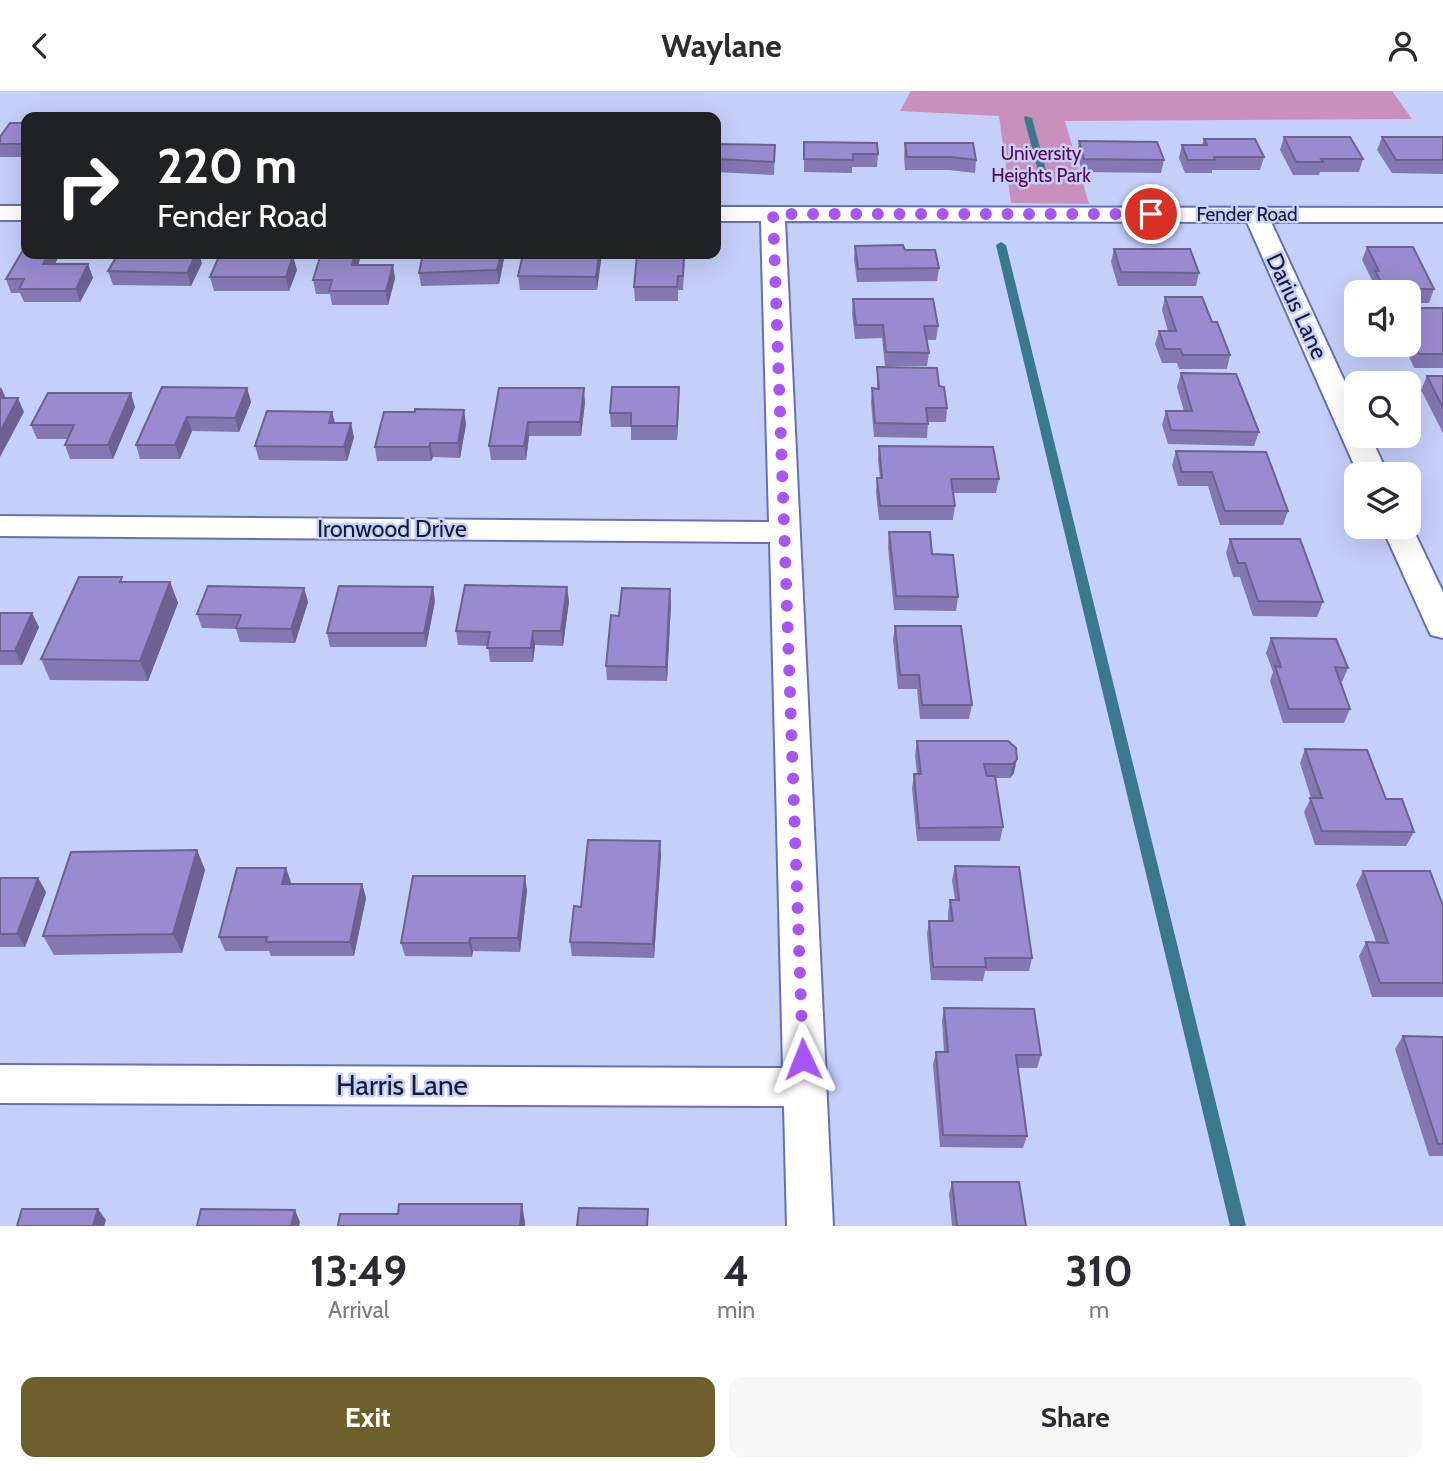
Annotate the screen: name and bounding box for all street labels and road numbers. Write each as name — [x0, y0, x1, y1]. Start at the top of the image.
street label: Fender Road — [1196, 203, 1298, 226]
street label: Darius Lane — [1260, 249, 1334, 364]
street label: Ironwood Drive — [317, 515, 467, 543]
street label: Harris Lane — [336, 1068, 468, 1102]

